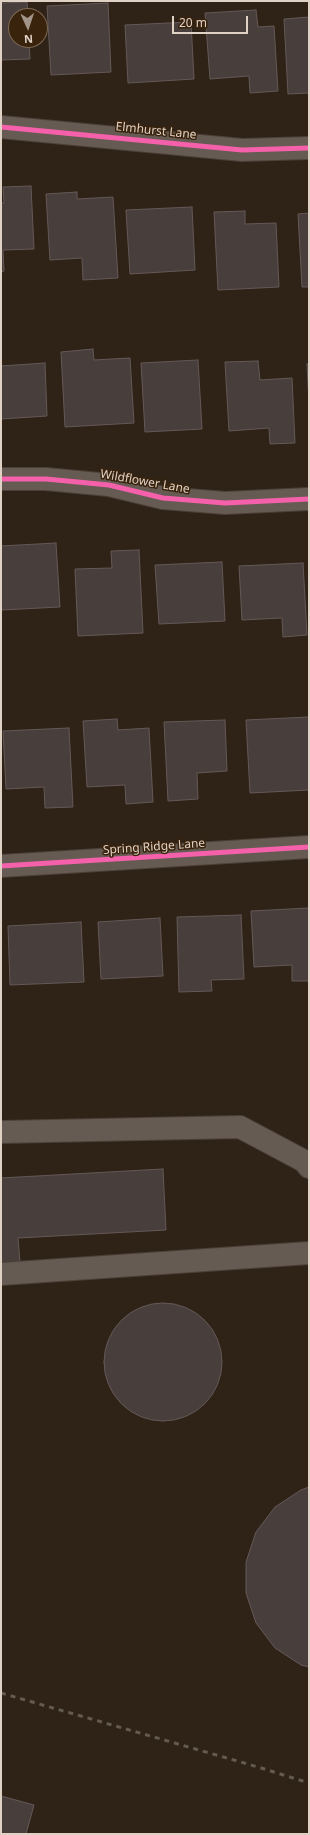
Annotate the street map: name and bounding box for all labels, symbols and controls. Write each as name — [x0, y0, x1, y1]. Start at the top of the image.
north arrow — [8, 8, 48, 48]
scale bar — [174, 8, 250, 34]
text: 20 m — [179, 14, 207, 31]
text: N — [24, 32, 33, 47]
street label: Elmhurst Lane — [115, 120, 197, 142]
street label: Wildflower Lane — [99, 467, 191, 497]
street label: Spring Ridge Lane — [102, 836, 206, 858]

